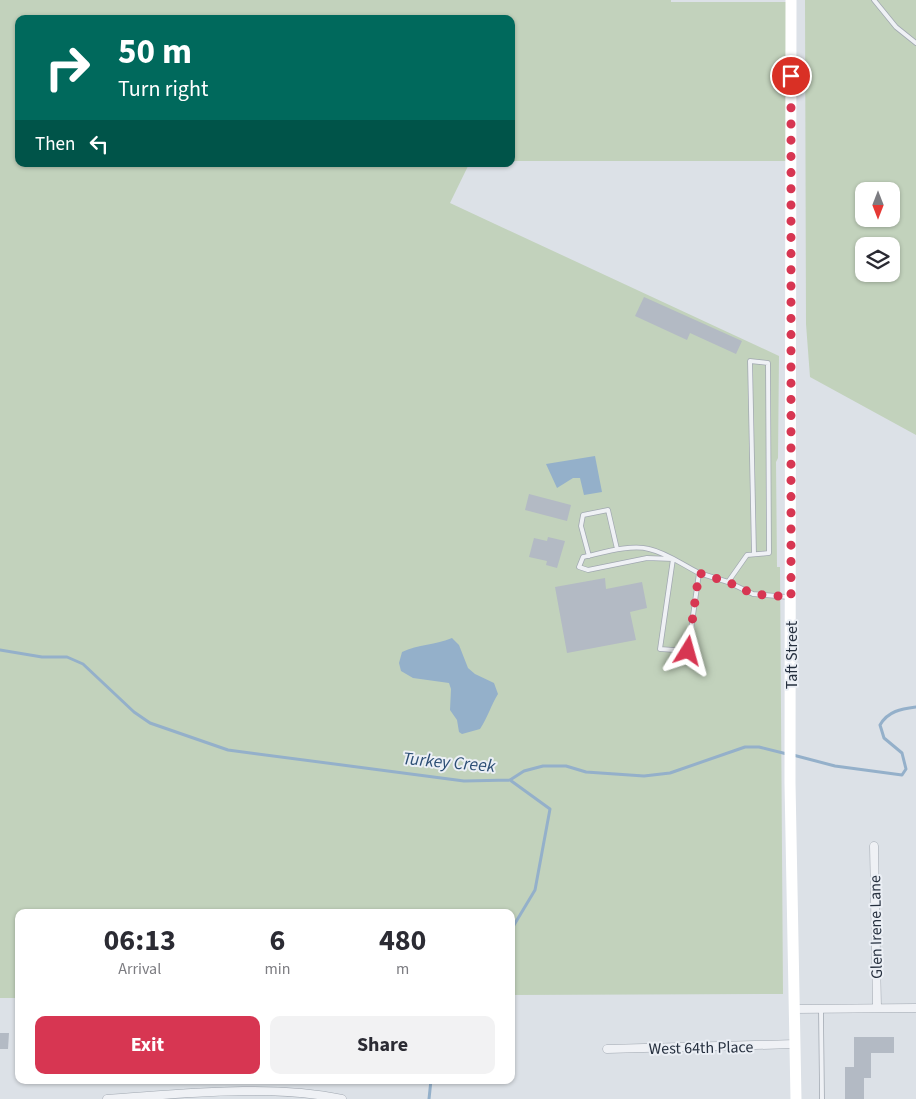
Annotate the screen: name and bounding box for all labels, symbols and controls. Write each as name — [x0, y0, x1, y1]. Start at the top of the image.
text: 50 m — [118, 27, 192, 77]
icon: right — [35, 35, 100, 100]
pin — [770, 55, 812, 97]
icon: arrive — [777, 62, 805, 90]
text: Turn right — [118, 73, 208, 105]
icon: left — [85, 130, 113, 158]
text: Then — [35, 131, 75, 158]
north arrow — [855, 182, 900, 228]
map controls — [855, 182, 900, 282]
button: layers — [855, 237, 900, 282]
street label: Taft Street — [781, 620, 803, 689]
position arrow — [661, 624, 713, 676]
water label: Turkey Creek — [402, 746, 497, 779]
street label: Glen Irene Lane — [864, 875, 888, 979]
text: 06:13 — [104, 919, 176, 962]
text: 6 — [269, 919, 285, 962]
text: 480 — [379, 919, 426, 962]
text: Arrival — [118, 958, 161, 980]
text: min — [264, 958, 290, 980]
text: m — [396, 958, 409, 980]
button: Exit — [35, 1016, 260, 1074]
button: Share — [270, 1016, 495, 1074]
street label: West 64th Place — [648, 1036, 754, 1060]

